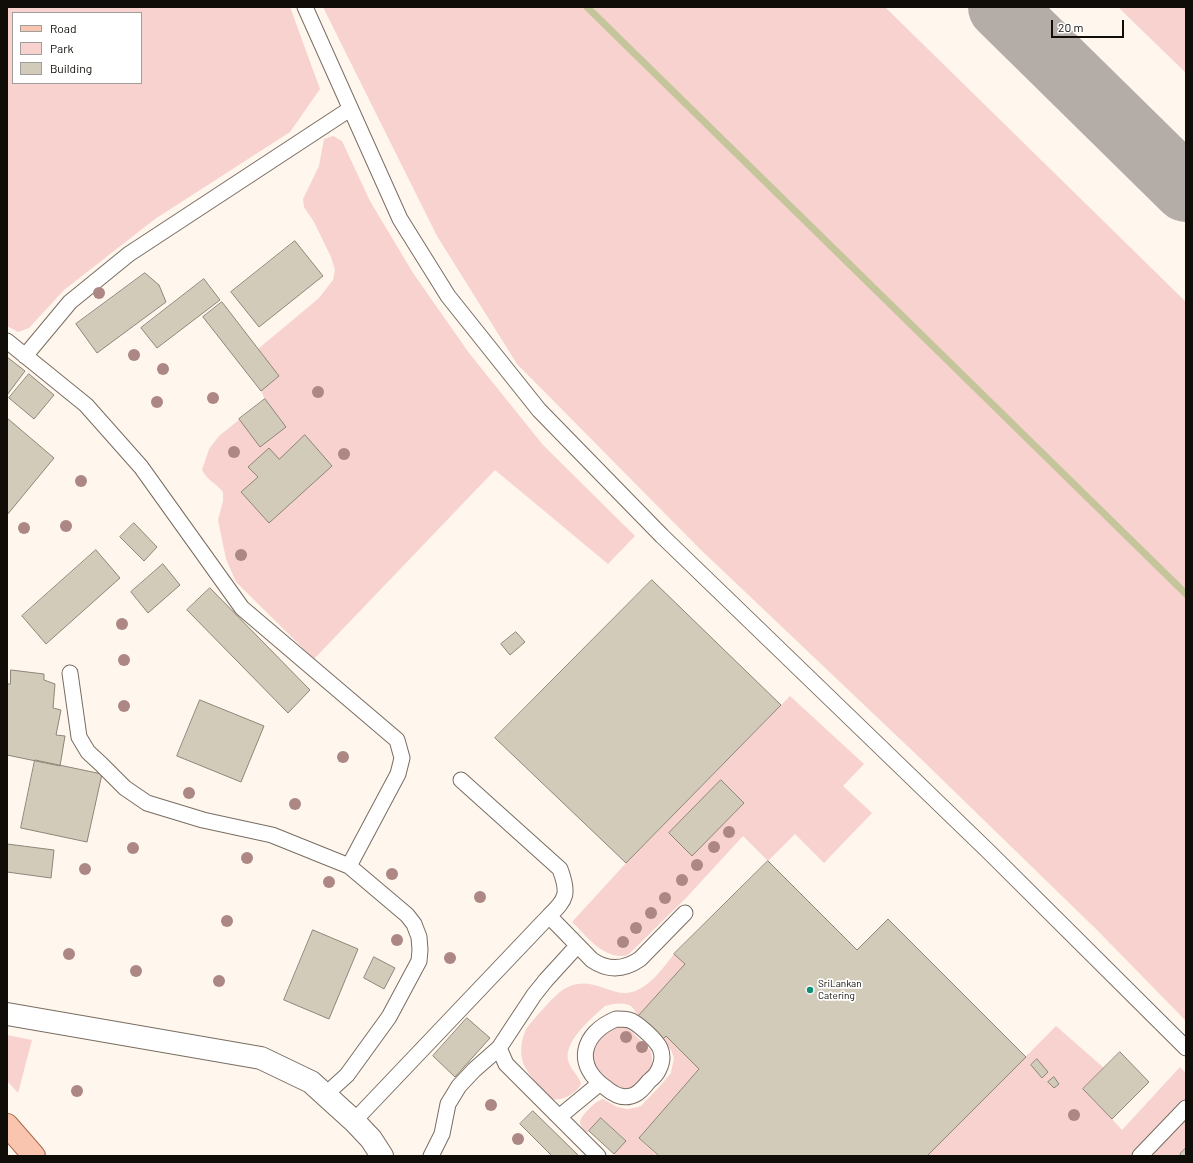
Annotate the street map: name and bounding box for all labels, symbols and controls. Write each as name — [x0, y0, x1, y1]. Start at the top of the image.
legend — [12, 12, 142, 84]
scale bar — [1053, 12, 1126, 38]
text: 20 m — [1058, 20, 1084, 34]
text: Road — [50, 21, 77, 35]
text: Park — [50, 41, 74, 55]
text: Building — [50, 61, 92, 75]
place label: SriLankan Catering — [818, 978, 862, 1002]
marker: SriLankan Catering — [805, 985, 815, 995]

